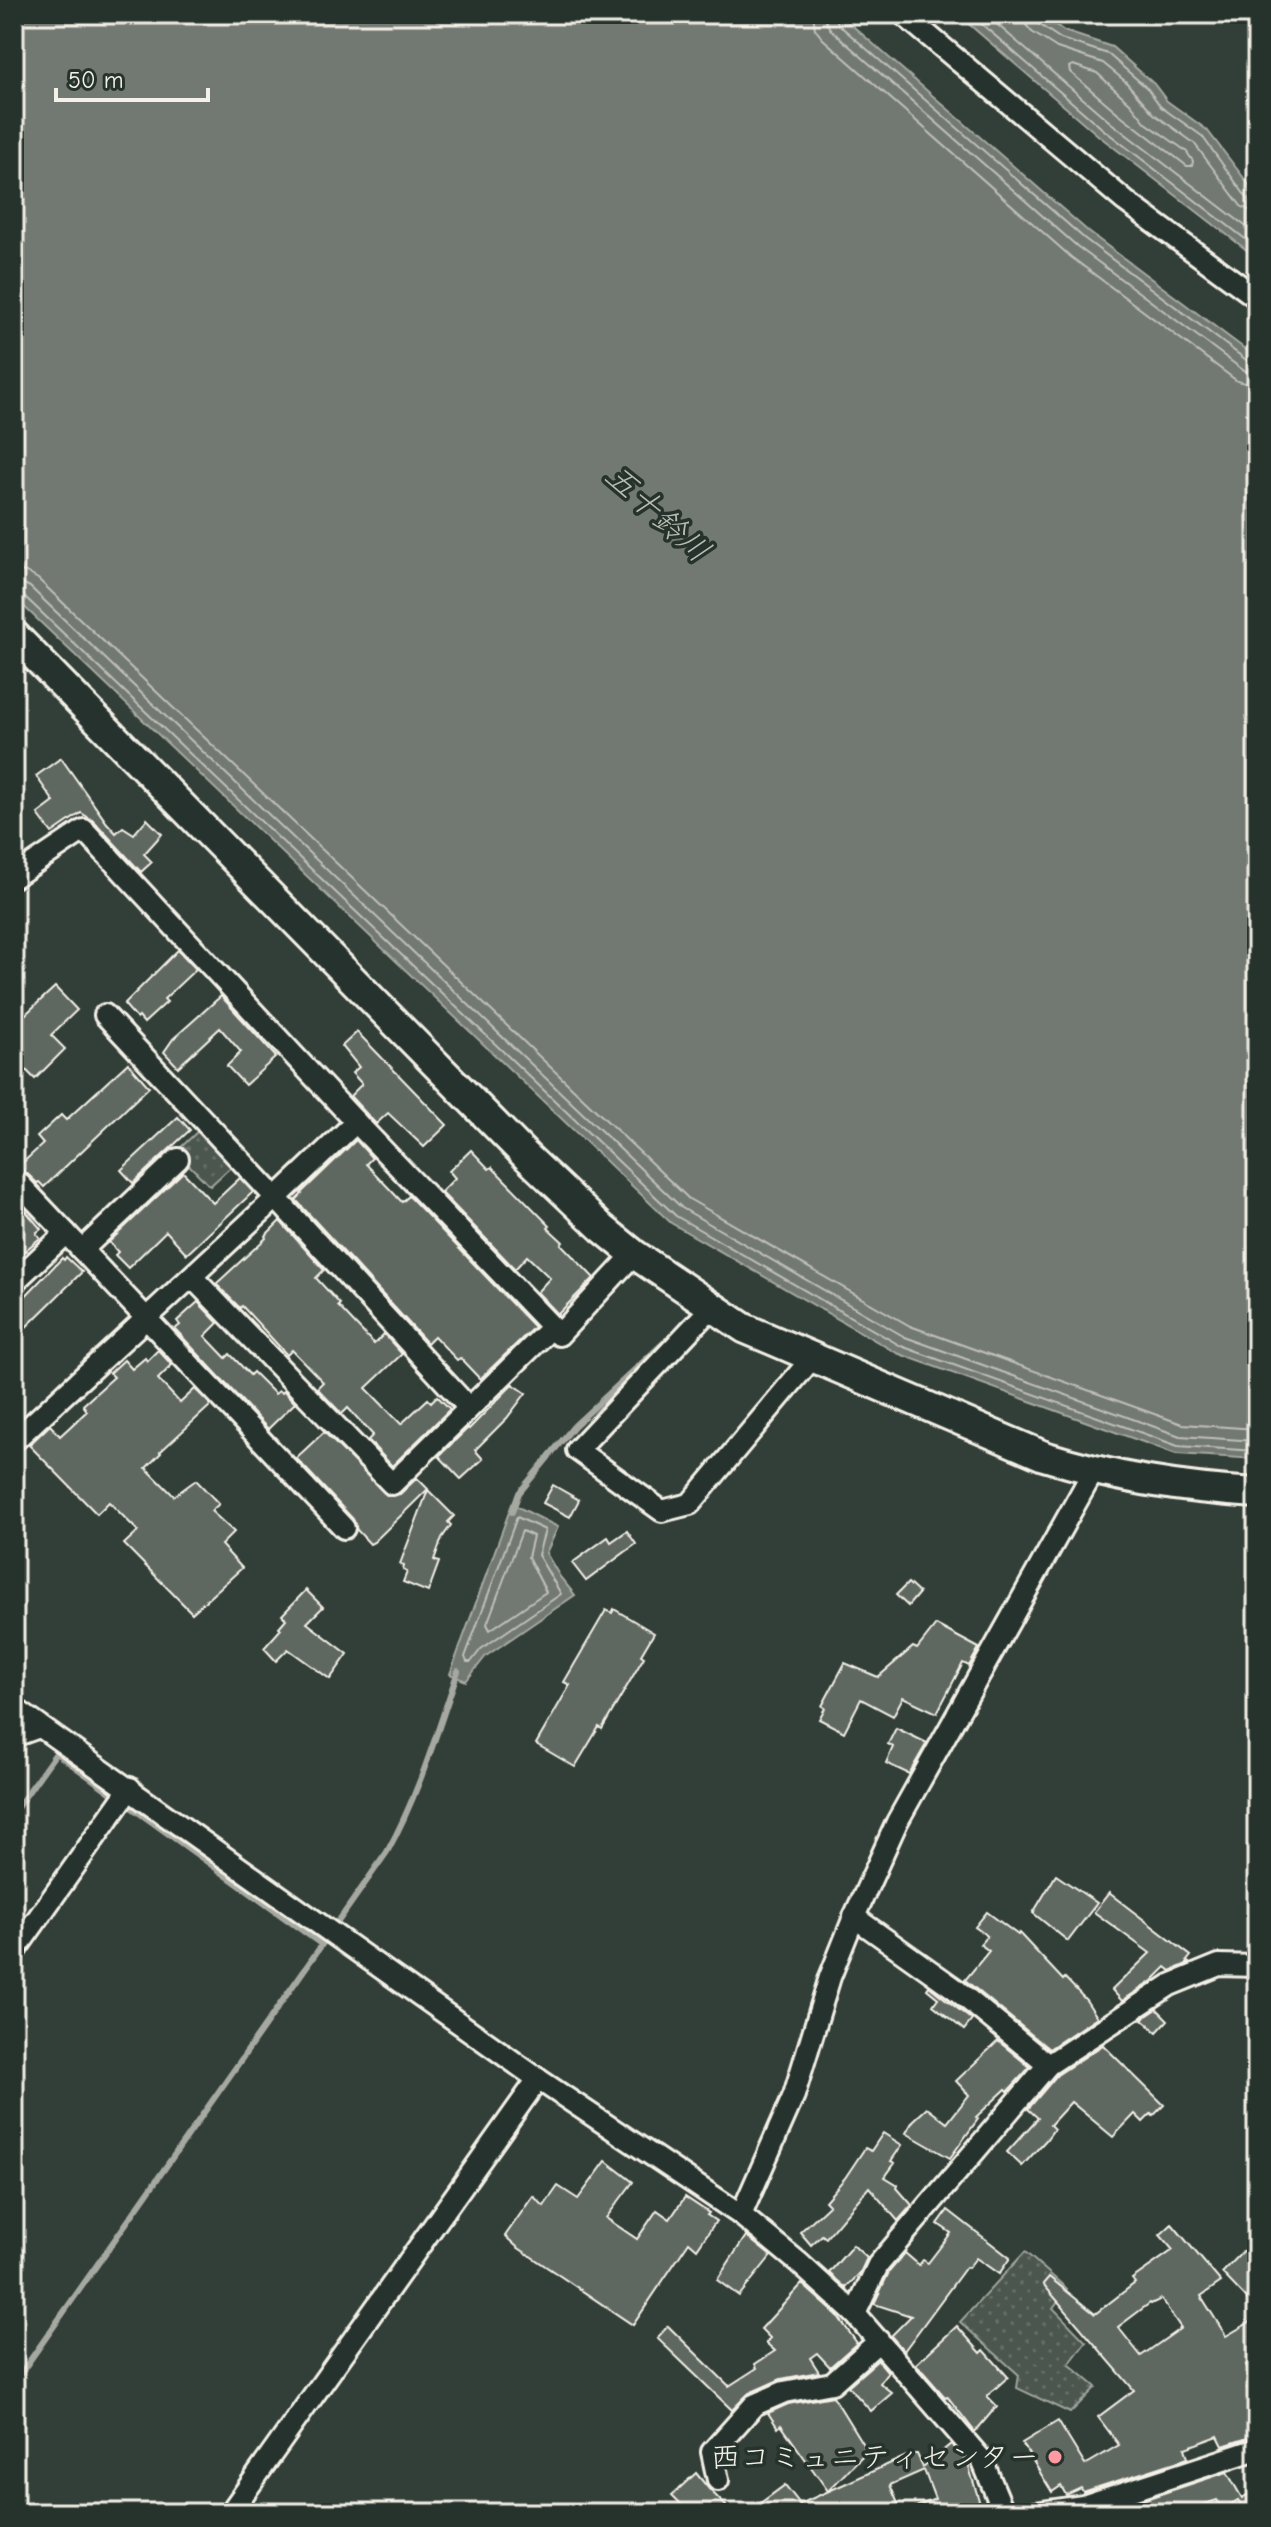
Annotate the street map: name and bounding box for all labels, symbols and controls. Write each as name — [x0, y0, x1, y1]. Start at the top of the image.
scale bar — [56, 52, 208, 102]
text: 50 m — [68, 66, 124, 94]
water label: 五十鈴川 — [598, 457, 718, 570]
place label: 西コミュニティセンター — [710, 2440, 1039, 2475]
marker: 西コミュニティセンター — [1046, 2448, 1064, 2466]

